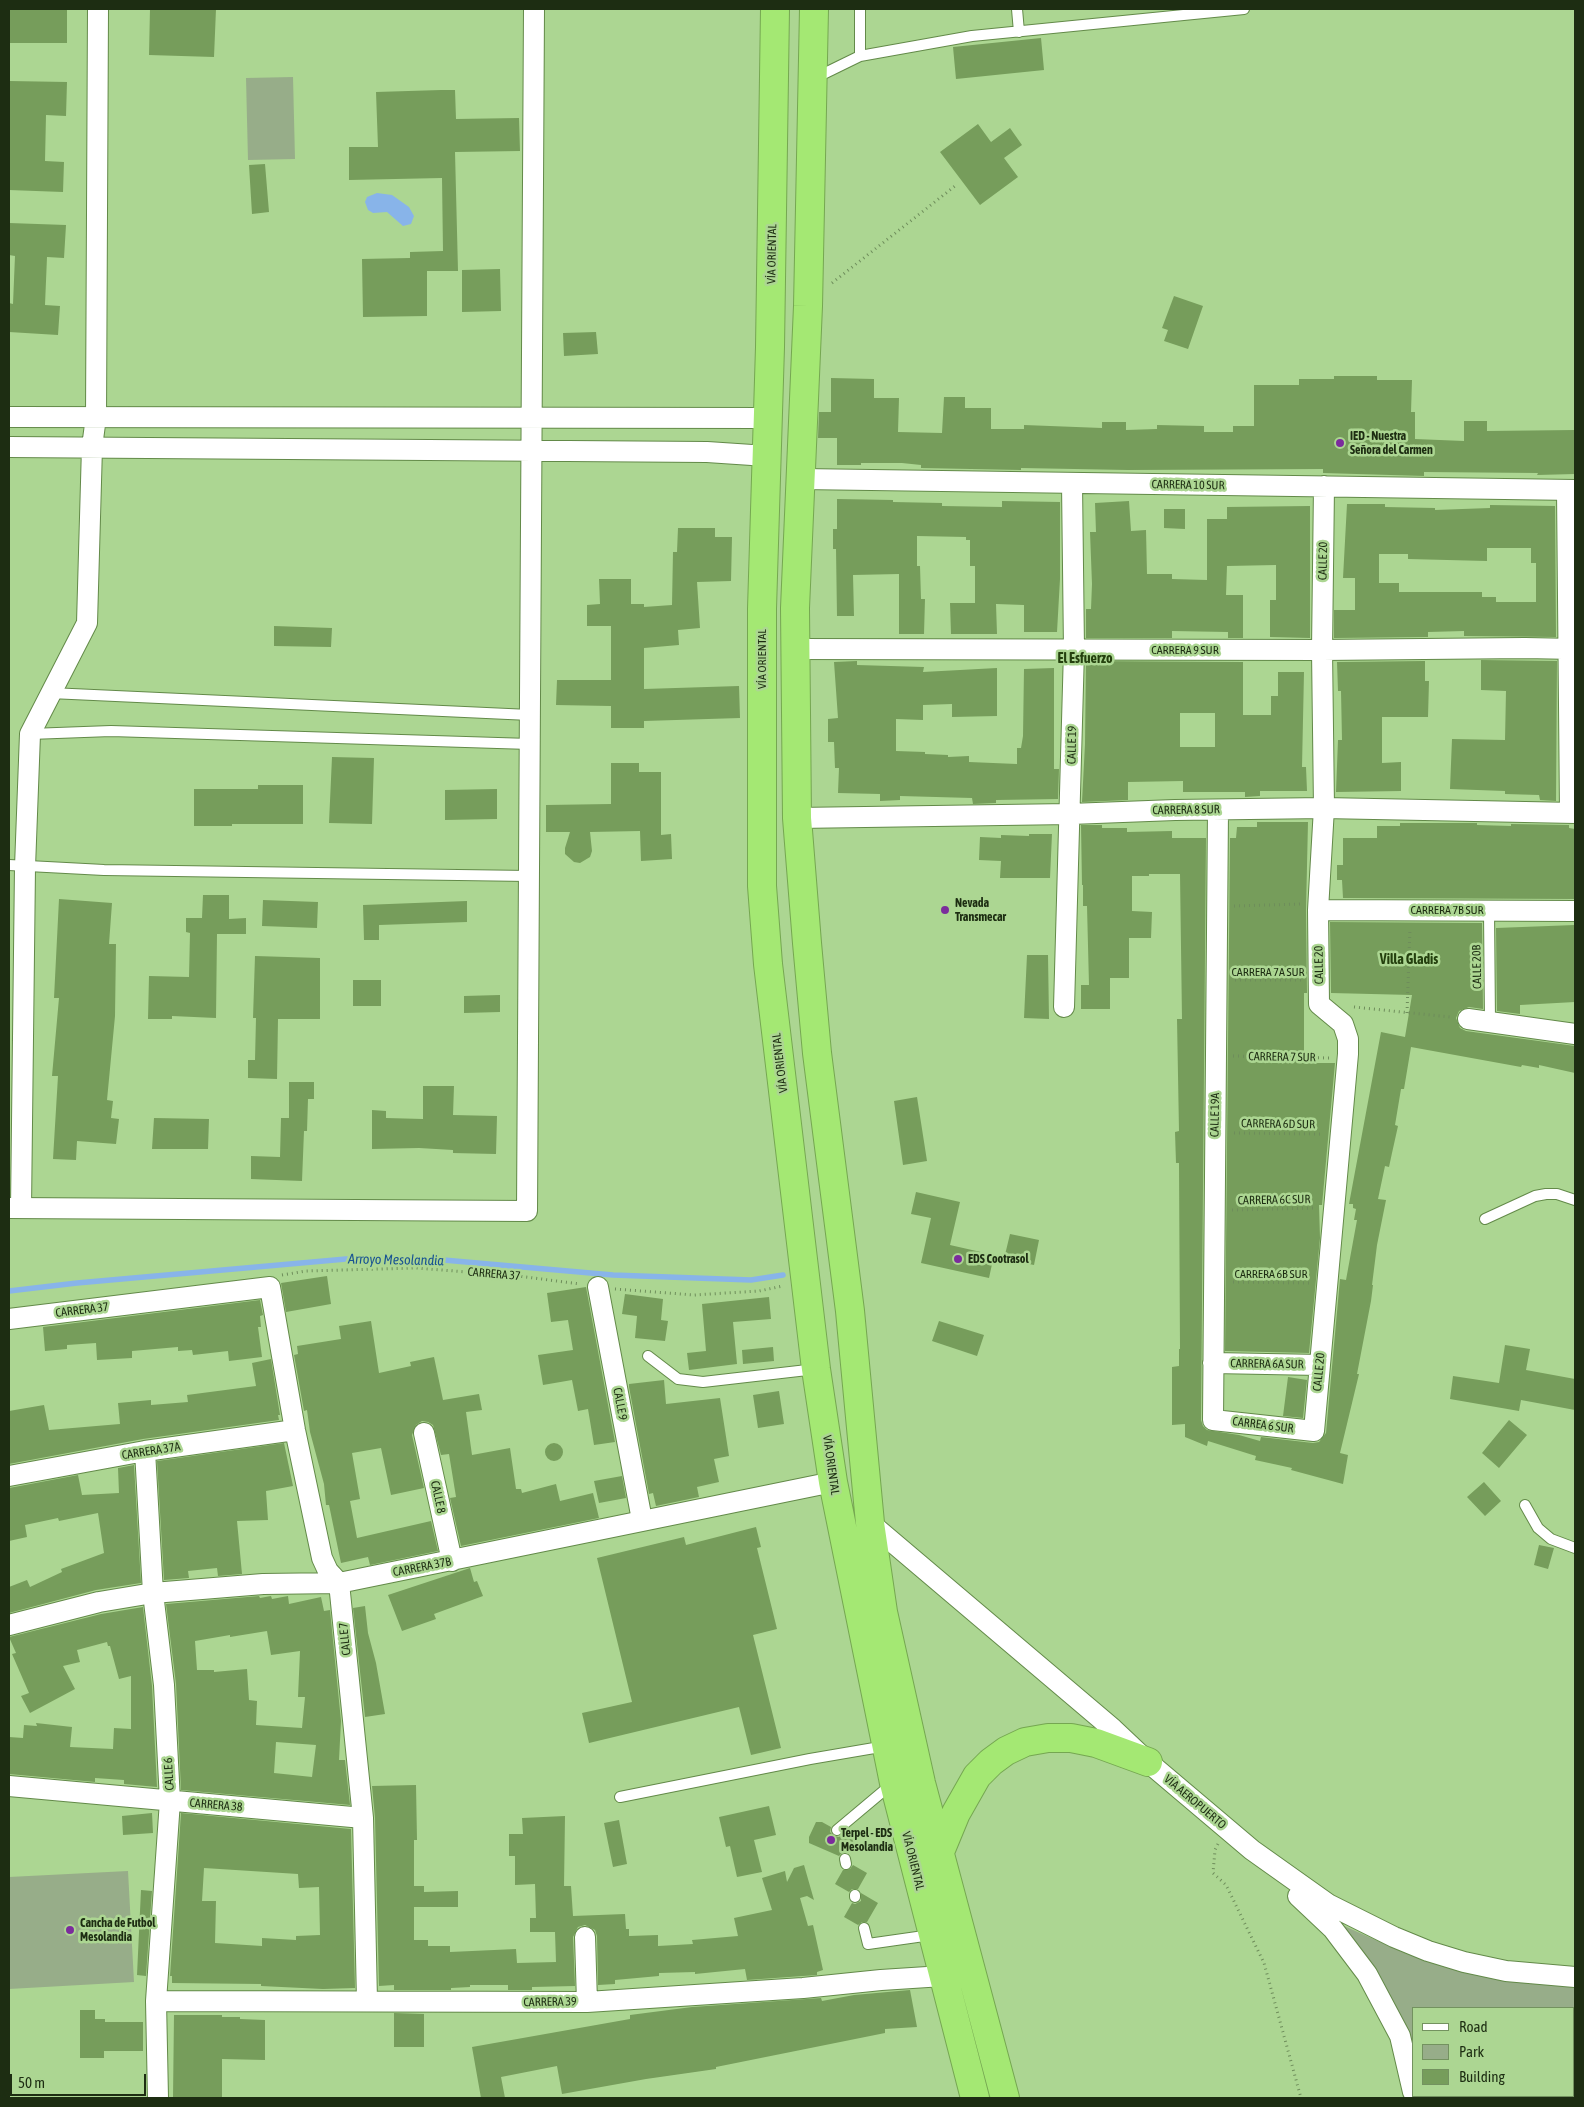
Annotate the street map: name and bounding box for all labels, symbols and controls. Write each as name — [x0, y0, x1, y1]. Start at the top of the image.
street label: VÍA ORIENTAL — [764, 224, 780, 284]
place label: IED - Nuestra Señora del Carmen — [1350, 429, 1433, 457]
marker: IED - Nuestra Señora del Carmen — [1334, 437, 1346, 449]
street label: CARRERA 10 SUR — [1151, 477, 1225, 493]
street label: CALLE 20 — [1315, 542, 1331, 580]
street label: VÍA ORIENTAL — [755, 629, 769, 689]
street label: CARRERA 9 SUR — [1151, 643, 1219, 657]
district label: El Esfuerzo — [1057, 651, 1113, 667]
street label: CALLE 19 — [1064, 726, 1080, 764]
street label: CARRERA 8 SUR — [1152, 802, 1220, 818]
place label: Nevada Transmecar — [955, 896, 1006, 924]
street label: CARRERA 7B SUR — [1410, 903, 1484, 917]
marker: Nevada Transmecar — [939, 904, 951, 916]
street label: CALLE 20B — [1469, 945, 1485, 989]
street label: CALLE 20 — [1311, 946, 1327, 984]
district label: Villa Gladis — [1380, 952, 1438, 968]
street label: CARRERA 7A SUR — [1231, 965, 1305, 979]
street label: VÍA ORIENTAL — [769, 1032, 791, 1094]
street label: CARRERA 7 SUR — [1248, 1049, 1316, 1065]
street label: CALLE 19A — [1207, 1093, 1223, 1137]
street label: CARRERA 6D SUR — [1241, 1116, 1315, 1132]
street label: CARRERA 6C SUR — [1238, 1192, 1310, 1208]
water label: Arroyo Mesolandia — [348, 1251, 444, 1269]
place label: EDS Cootrasol — [968, 1252, 1029, 1266]
marker: EDS Cootrasol — [952, 1253, 964, 1265]
street label: CARRERA 37 — [467, 1265, 521, 1283]
street label: CARRERA 6B SUR — [1234, 1267, 1308, 1281]
street label: CARRERA 37 — [55, 1300, 109, 1320]
street label: CALLE 20 — [1310, 1352, 1328, 1392]
street label: CARRERA 6A SUR — [1230, 1356, 1304, 1372]
street label: CALLE 9 — [610, 1386, 630, 1422]
street label: CARREA 6 SUR — [1232, 1414, 1294, 1436]
street label: VÍA ORIENTAL — [820, 1434, 842, 1496]
street label: CARRERA 37A — [121, 1439, 181, 1463]
street label: CALLE 8 — [428, 1479, 448, 1515]
street label: CARRERA 37B — [392, 1554, 452, 1580]
street label: CALLE 7 — [336, 1622, 354, 1656]
street label: CALLE 6 — [161, 1757, 177, 1791]
street label: VÍA AEROPUERTO — [1161, 1772, 1229, 1832]
street label: CARRERA 38 — [189, 1796, 243, 1814]
place label: Terpel - EDS Mesolandia — [841, 1826, 893, 1854]
street label: VÍA ORIENTAL — [899, 1830, 927, 1892]
marker: Terpel - EDS Mesolandia — [825, 1834, 837, 1846]
place label: Cancha de Futbol Mesolandia — [80, 1916, 156, 1944]
marker: Cancha de Futbol Mesolandia — [64, 1924, 76, 1936]
street label: CARRERA 39 — [523, 1994, 577, 2010]
legend — [1412, 2007, 1574, 2097]
text: Road — [1459, 2018, 1488, 2035]
text: Park — [1459, 2043, 1484, 2060]
scale bar — [12, 2064, 149, 2096]
text: Building — [1459, 2068, 1505, 2085]
text: 50 m — [18, 2074, 45, 2091]

